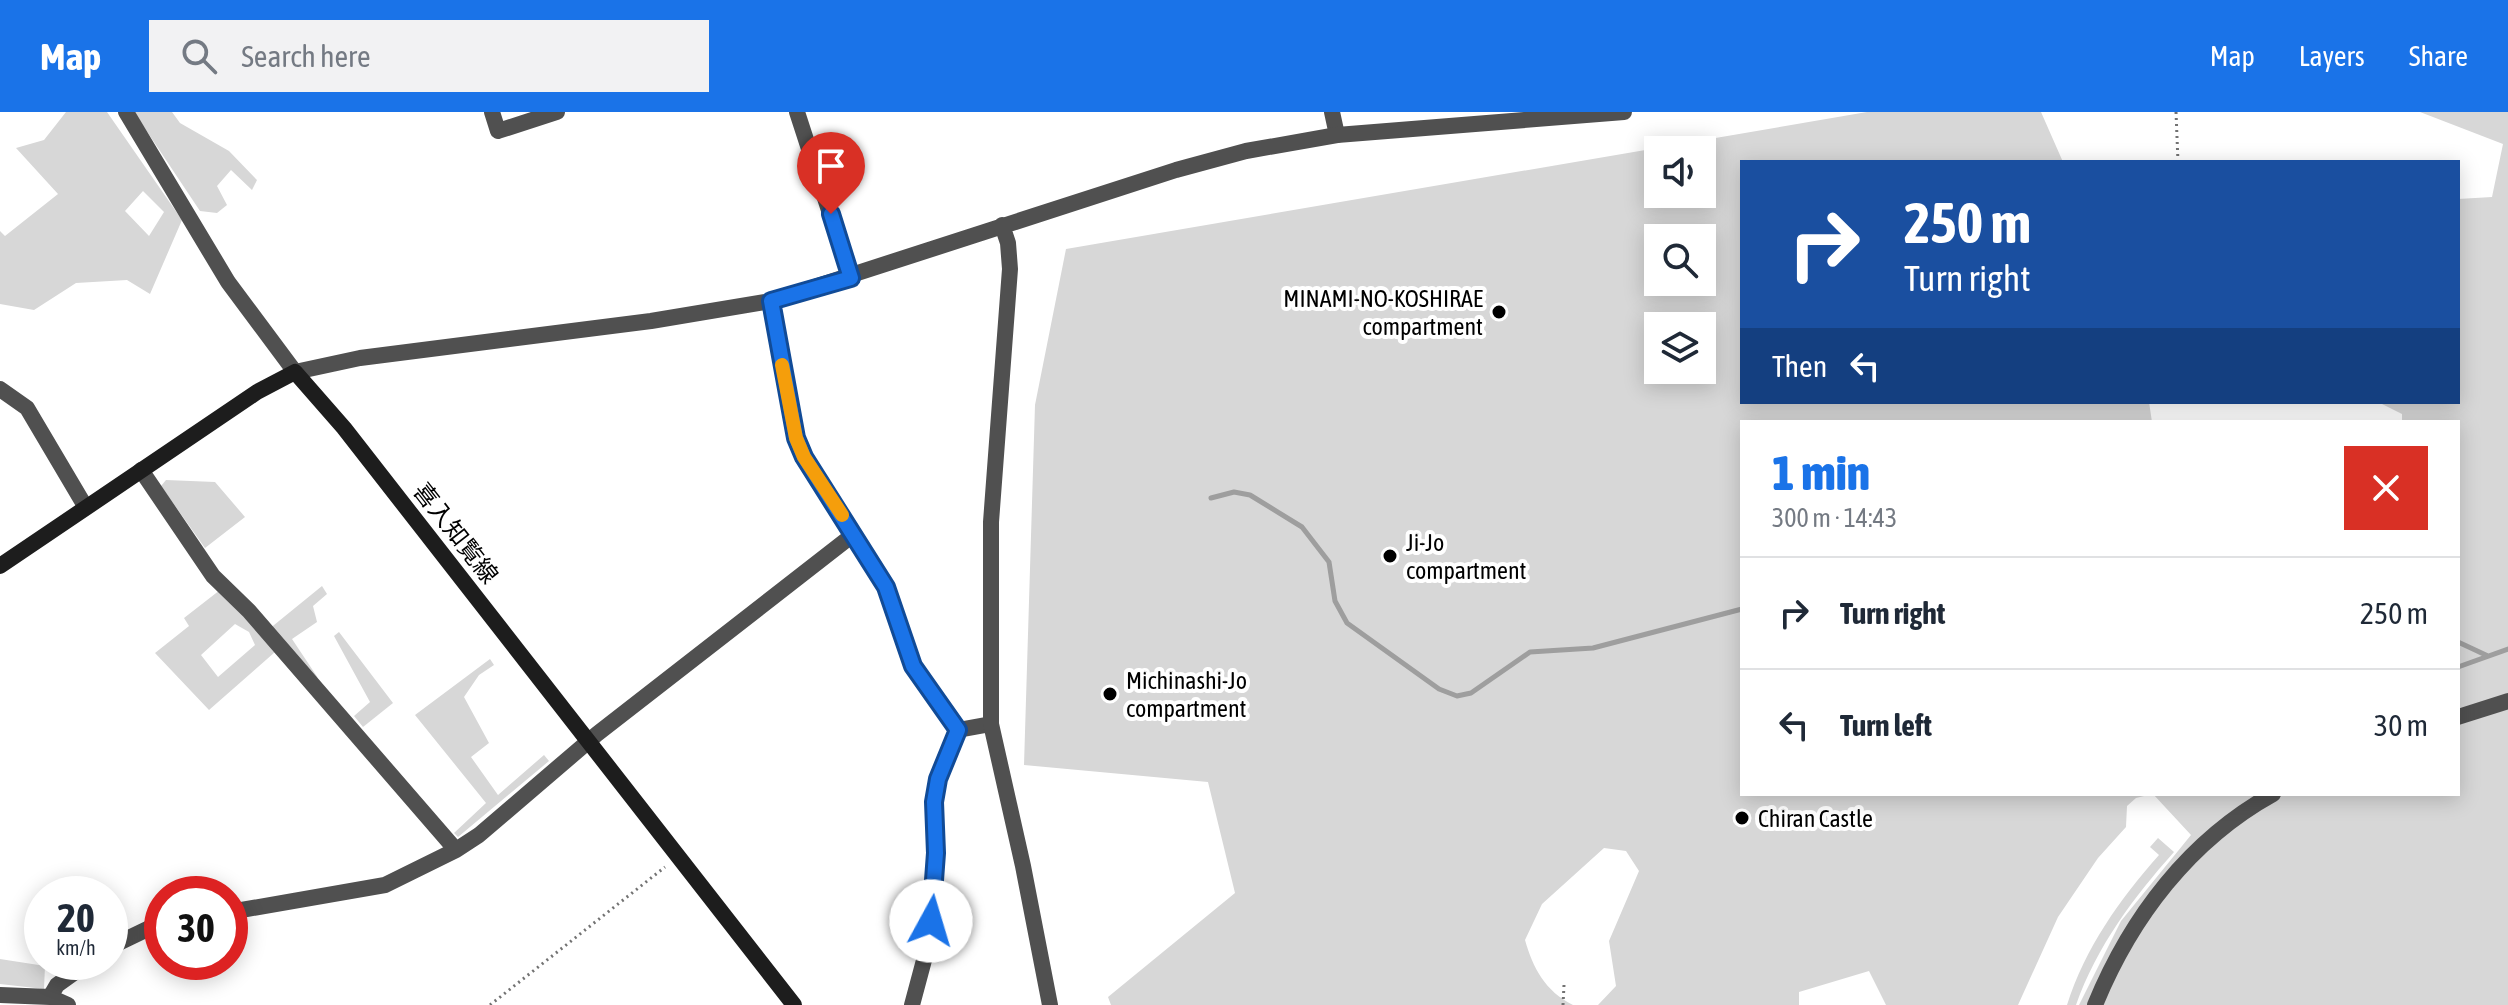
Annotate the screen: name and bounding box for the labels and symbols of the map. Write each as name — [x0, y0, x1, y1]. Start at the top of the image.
pin — [797, 132, 865, 214]
place label: MINAMI-NO-KOSHIRAE compartment — [1283, 285, 1483, 340]
marker: MINAMI-NO-KOSHIRAE compartment — [1490, 303, 1508, 321]
street label: 喜入知覧線 — [408, 477, 504, 589]
place label: Ji-Jo compartment — [1406, 529, 1527, 584]
marker: Ji-Jo compartment — [1381, 547, 1399, 565]
place label: Michinashi-Jo compartment — [1126, 667, 1247, 722]
marker: Michinashi-Jo compartment — [1101, 685, 1119, 703]
place label: Chiran Castle — [1758, 805, 1873, 832]
marker: Chiran Castle — [1733, 809, 1751, 827]
speed limit sign: 30 — [144, 876, 248, 980]
position arrow — [889, 879, 973, 963]

